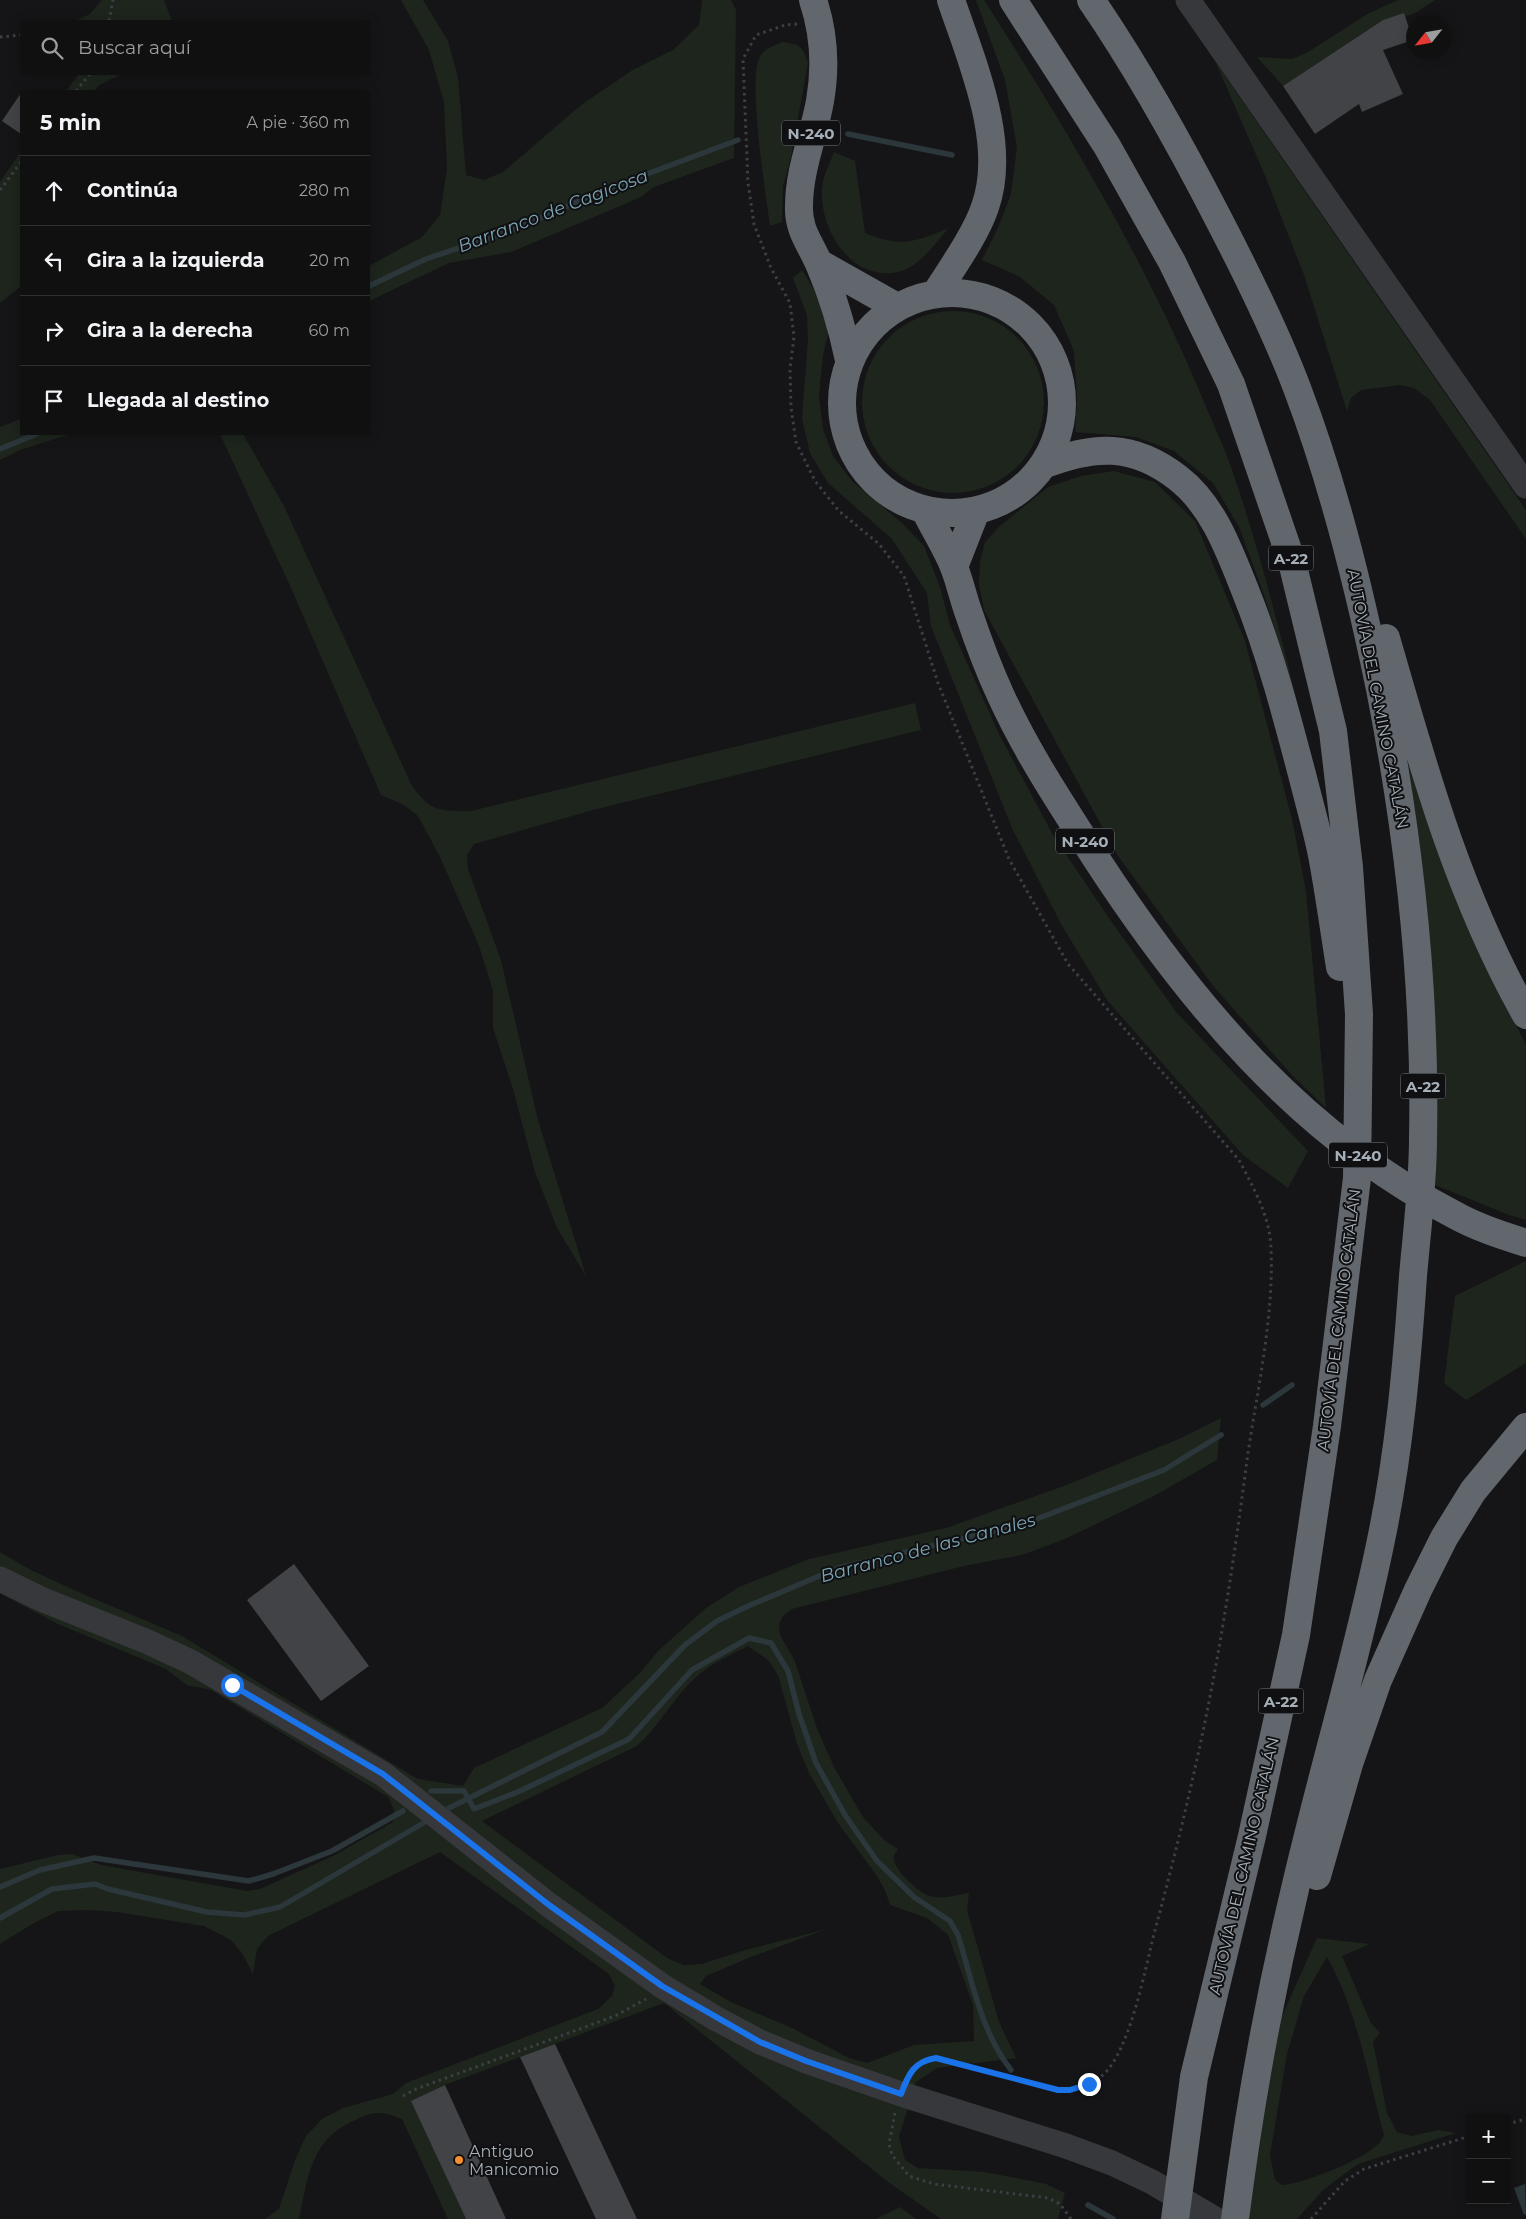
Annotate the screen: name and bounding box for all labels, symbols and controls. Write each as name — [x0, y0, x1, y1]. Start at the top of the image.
north arrow — [1406, 15, 1451, 60]
search box — [20, 20, 370, 75]
icon: search — [38, 34, 66, 62]
text: Buscar aquí — [78, 36, 191, 59]
text: 5 min — [40, 110, 101, 135]
text: A pie · 360 m — [247, 113, 350, 132]
road number: N-240 — [782, 120, 840, 146]
water label: Barranco de Cagicosa — [455, 165, 651, 257]
icon: ahead — [40, 177, 68, 205]
text: Continúa — [87, 179, 178, 202]
text: 280 m — [299, 181, 350, 200]
icon: left — [40, 247, 68, 275]
text: Gira a la izquierda — [87, 249, 265, 272]
text: 20 m — [309, 251, 350, 270]
icon: right — [40, 317, 68, 345]
text: Gira a la derecha — [87, 319, 253, 342]
text: 60 m — [308, 321, 350, 340]
icon: arrive — [40, 387, 68, 415]
text: Llegada al destino — [87, 389, 269, 412]
road number: A-22 — [1268, 546, 1314, 570]
street label: AUTOVÍA DEL CAMINO CATALÁN — [1343, 568, 1413, 830]
road number: N-240 — [1056, 828, 1114, 854]
road number: A-22 — [1400, 1074, 1446, 1098]
road number: N-240 — [1329, 1142, 1387, 1168]
street label: AUTOVÍA DEL CAMINO CATALÁN — [1313, 1188, 1365, 1452]
water label: Barranco de las Canales — [818, 1509, 1038, 1587]
route start — [221, 1674, 244, 1697]
road number: A-22 — [1258, 1688, 1304, 1714]
street label: AUTOVÍA DEL CAMINO CATALÁN — [1205, 1735, 1283, 1997]
route end — [1078, 2073, 1101, 2096]
map controls — [1466, 2114, 1511, 2204]
button: + — [1466, 2114, 1511, 2159]
place label: Antiguo Manicomio — [469, 2142, 559, 2179]
marker: Antiguo Manicomio — [453, 2154, 465, 2166]
button: − — [1466, 2159, 1511, 2204]

